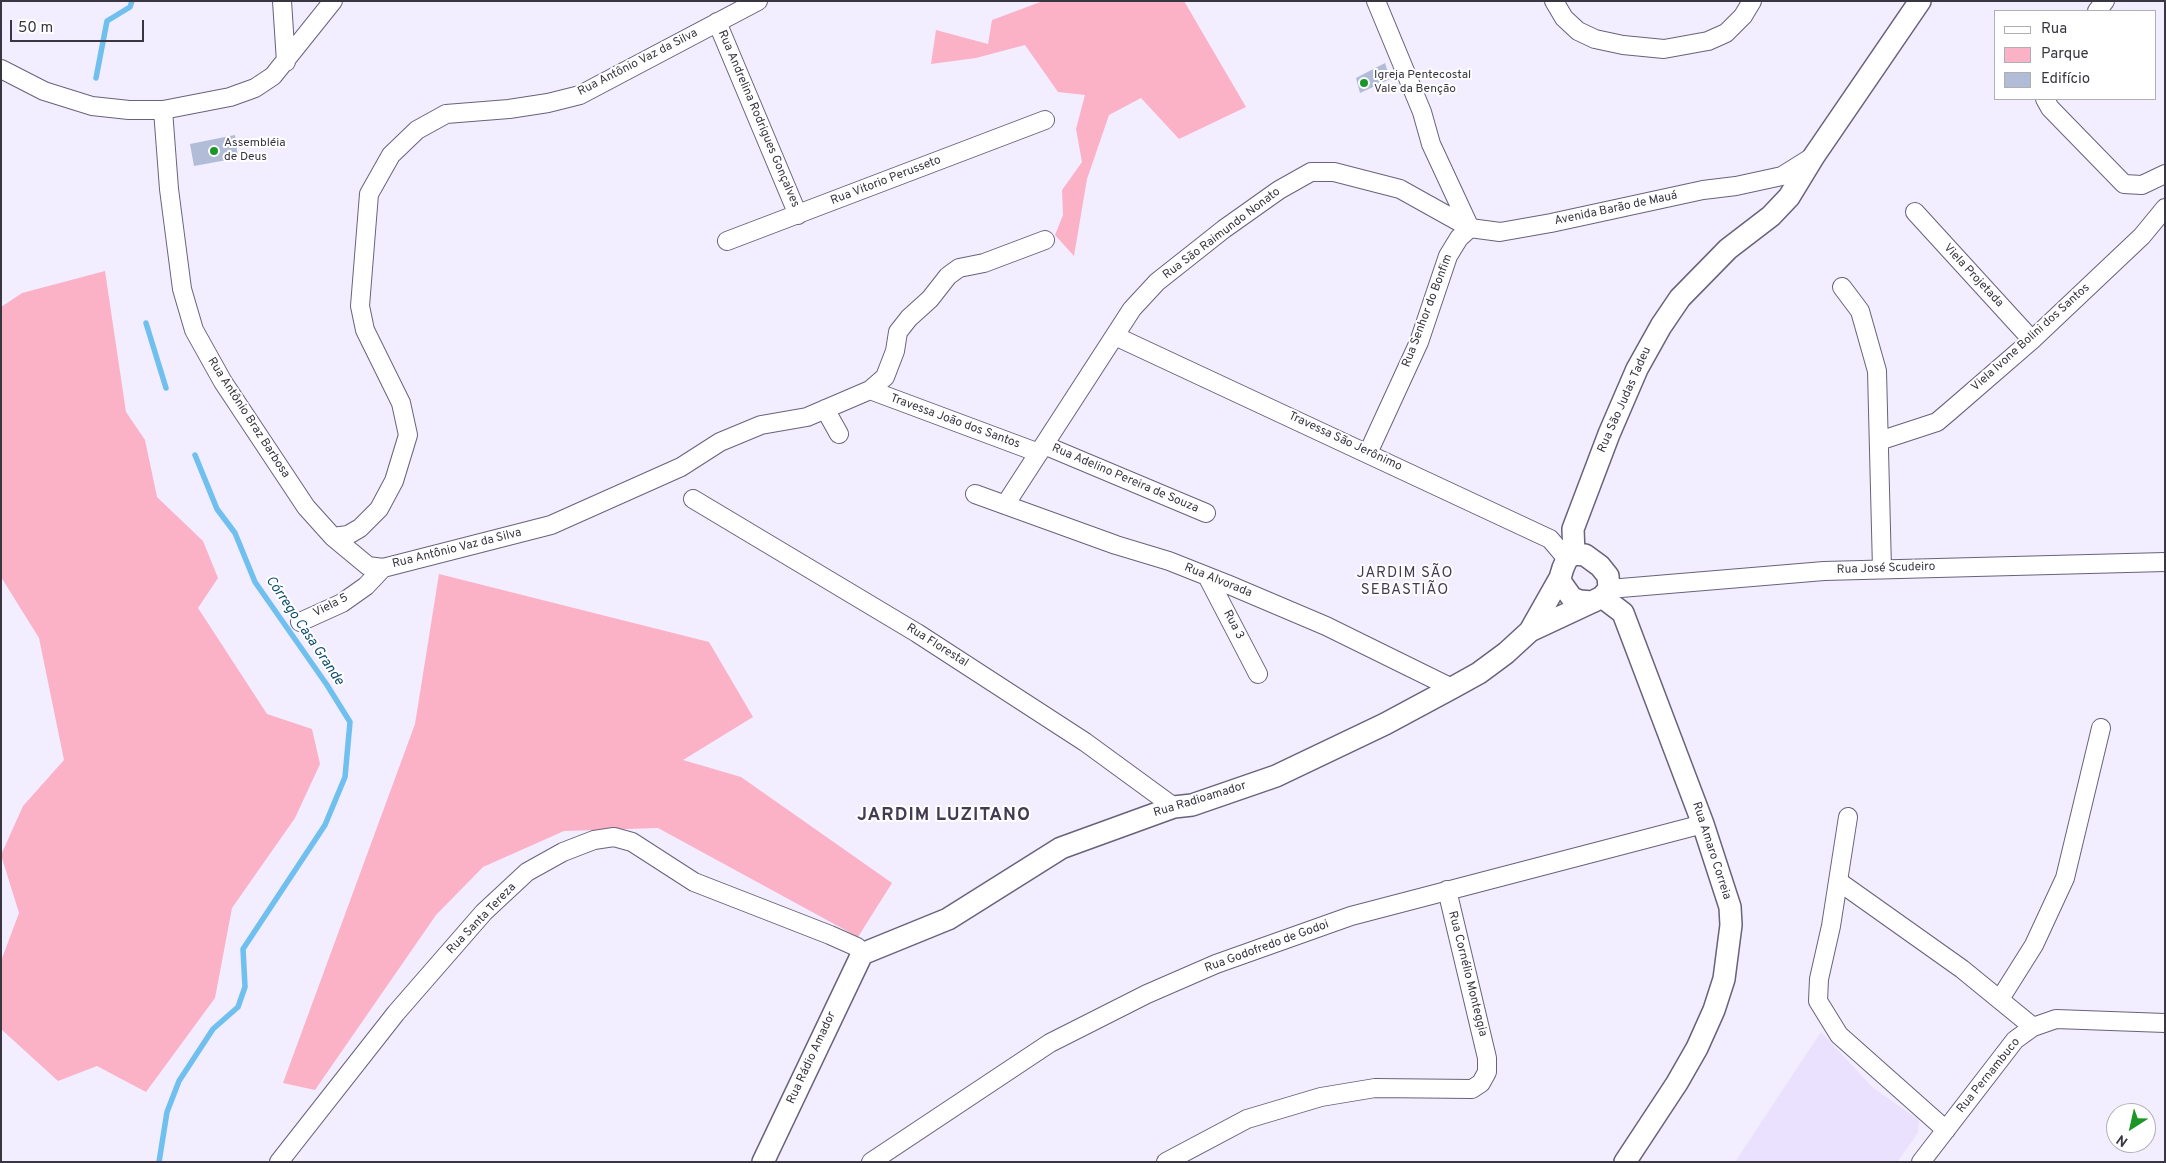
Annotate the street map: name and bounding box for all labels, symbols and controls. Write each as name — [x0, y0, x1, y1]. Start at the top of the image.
scale bar — [12, 10, 146, 42]
legend — [1994, 10, 2156, 100]
text: 50 m — [18, 19, 53, 38]
text: Rua — [2041, 20, 2067, 39]
street label: Rua Antônio Vaz da Silva — [576, 26, 700, 100]
street label: Rua Andrelina Rodrigues Gonçalves — [714, 28, 802, 210]
text: Parque — [2041, 45, 2089, 64]
place label: Igreja Pentecostal Vale da Benção — [1374, 69, 1471, 97]
text: Edifício — [2041, 70, 2090, 89]
marker: Igreja Pentecostal Vale da Benção — [1358, 77, 1370, 89]
place label: Assembléia de Deus — [224, 137, 286, 165]
marker: Assembléia de Deus — [208, 145, 220, 157]
street label: Rua Vitorio Perusseto — [829, 153, 943, 209]
street label: Rua São Raimundo Nonato — [1160, 185, 1284, 283]
street label: Avenida Barão de Mauá — [1553, 189, 1679, 229]
street label: Viela Projetada — [1940, 241, 2006, 311]
street label: Rua Senhor do Bonfim — [1400, 252, 1456, 370]
street label: Viela Ivone Bolini dos Santos — [1969, 281, 2093, 395]
street label: Rua São Judas Tadeu — [1595, 345, 1655, 455]
street label: Rua Antônio Braz Barbosa — [204, 355, 292, 481]
street label: Travessa João dos Santos — [888, 392, 1022, 452]
street label: Travessa São Jerônimo — [1286, 409, 1404, 475]
street label: Rua Adelino Pereira de Souza — [1049, 441, 1201, 517]
street label: Rua Antônio Vaz da Silva — [391, 526, 523, 572]
street label: Rua José Scudeiro — [1837, 560, 1935, 578]
street label: Rua Alvorada — [1182, 561, 1254, 601]
district label: JARDIM SÃO SEBASTIÃO — [1355, 565, 1455, 600]
water label: Córrego Casa Grande — [261, 573, 347, 689]
street label: Viela 5 — [311, 591, 351, 621]
street label: Rua 3 — [1219, 608, 1247, 642]
street label: Rua Florestal — [903, 621, 971, 671]
street label: Rua Radioamador — [1152, 779, 1248, 821]
street label: Rua Amaro Correia — [1688, 800, 1734, 902]
district label: JARDIM LUZITANO — [855, 805, 1033, 827]
street label: Rua Santa Tereza — [444, 881, 520, 957]
street label: Rua Cornélio Monteggia — [1444, 910, 1490, 1038]
street label: Rua Godofredo de Godoi — [1203, 918, 1331, 976]
street label: Rua Rádio Amador — [784, 1010, 840, 1106]
street label: Rua Pernambuco — [1954, 1036, 2024, 1116]
north arrow — [2106, 1103, 2156, 1153]
text: N — [2114, 1130, 2132, 1150]

